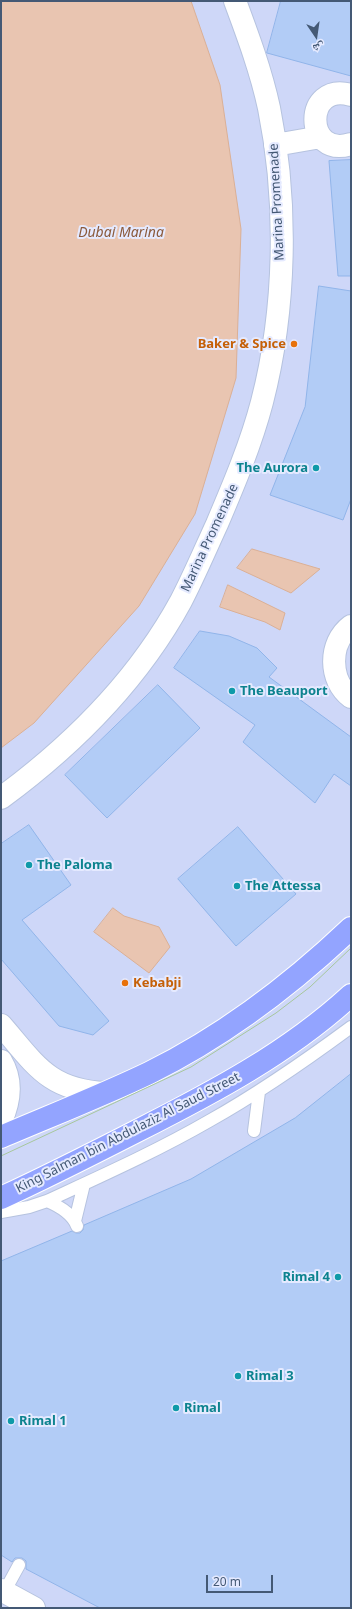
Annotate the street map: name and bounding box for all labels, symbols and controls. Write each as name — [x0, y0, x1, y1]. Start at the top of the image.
north arrow — [296, 16, 336, 56]
text: ش — [311, 40, 326, 57]
street label: Marina Promenade — [266, 143, 288, 261]
water label: Dubai Marina — [78, 225, 164, 241]
place label: Baker & Spice — [198, 336, 286, 352]
marker: Baker & Spice — [289, 339, 299, 349]
place label: The Aurora — [236, 460, 308, 476]
marker: The Aurora — [311, 463, 321, 473]
street label: Marina Promenade — [178, 481, 242, 595]
place label: The Beauport — [240, 683, 328, 699]
marker: The Beauport — [227, 686, 237, 696]
place label: The Paloma — [37, 857, 112, 873]
marker: The Paloma — [24, 860, 34, 870]
place label: The Attessa — [245, 878, 321, 894]
marker: The Attessa — [232, 881, 242, 891]
place label: Kebabji — [133, 975, 181, 991]
marker: Kebabji — [120, 978, 130, 988]
street label: King Salman bin Abdulaziz Al Saud Street — [13, 1069, 243, 1197]
place label: Rimal 4 — [282, 1269, 330, 1285]
marker: Rimal 4 — [333, 1272, 343, 1282]
place label: Rimal 3 — [246, 1368, 294, 1384]
marker: Rimal 3 — [233, 1371, 243, 1381]
place label: Rimal — [184, 1400, 221, 1416]
marker: Rimal — [171, 1403, 181, 1413]
place label: Rimal 1 — [19, 1413, 67, 1429]
marker: Rimal 1 — [6, 1416, 16, 1426]
scale bar — [208, 1567, 275, 1593]
text: 20 m — [213, 1573, 241, 1590]

